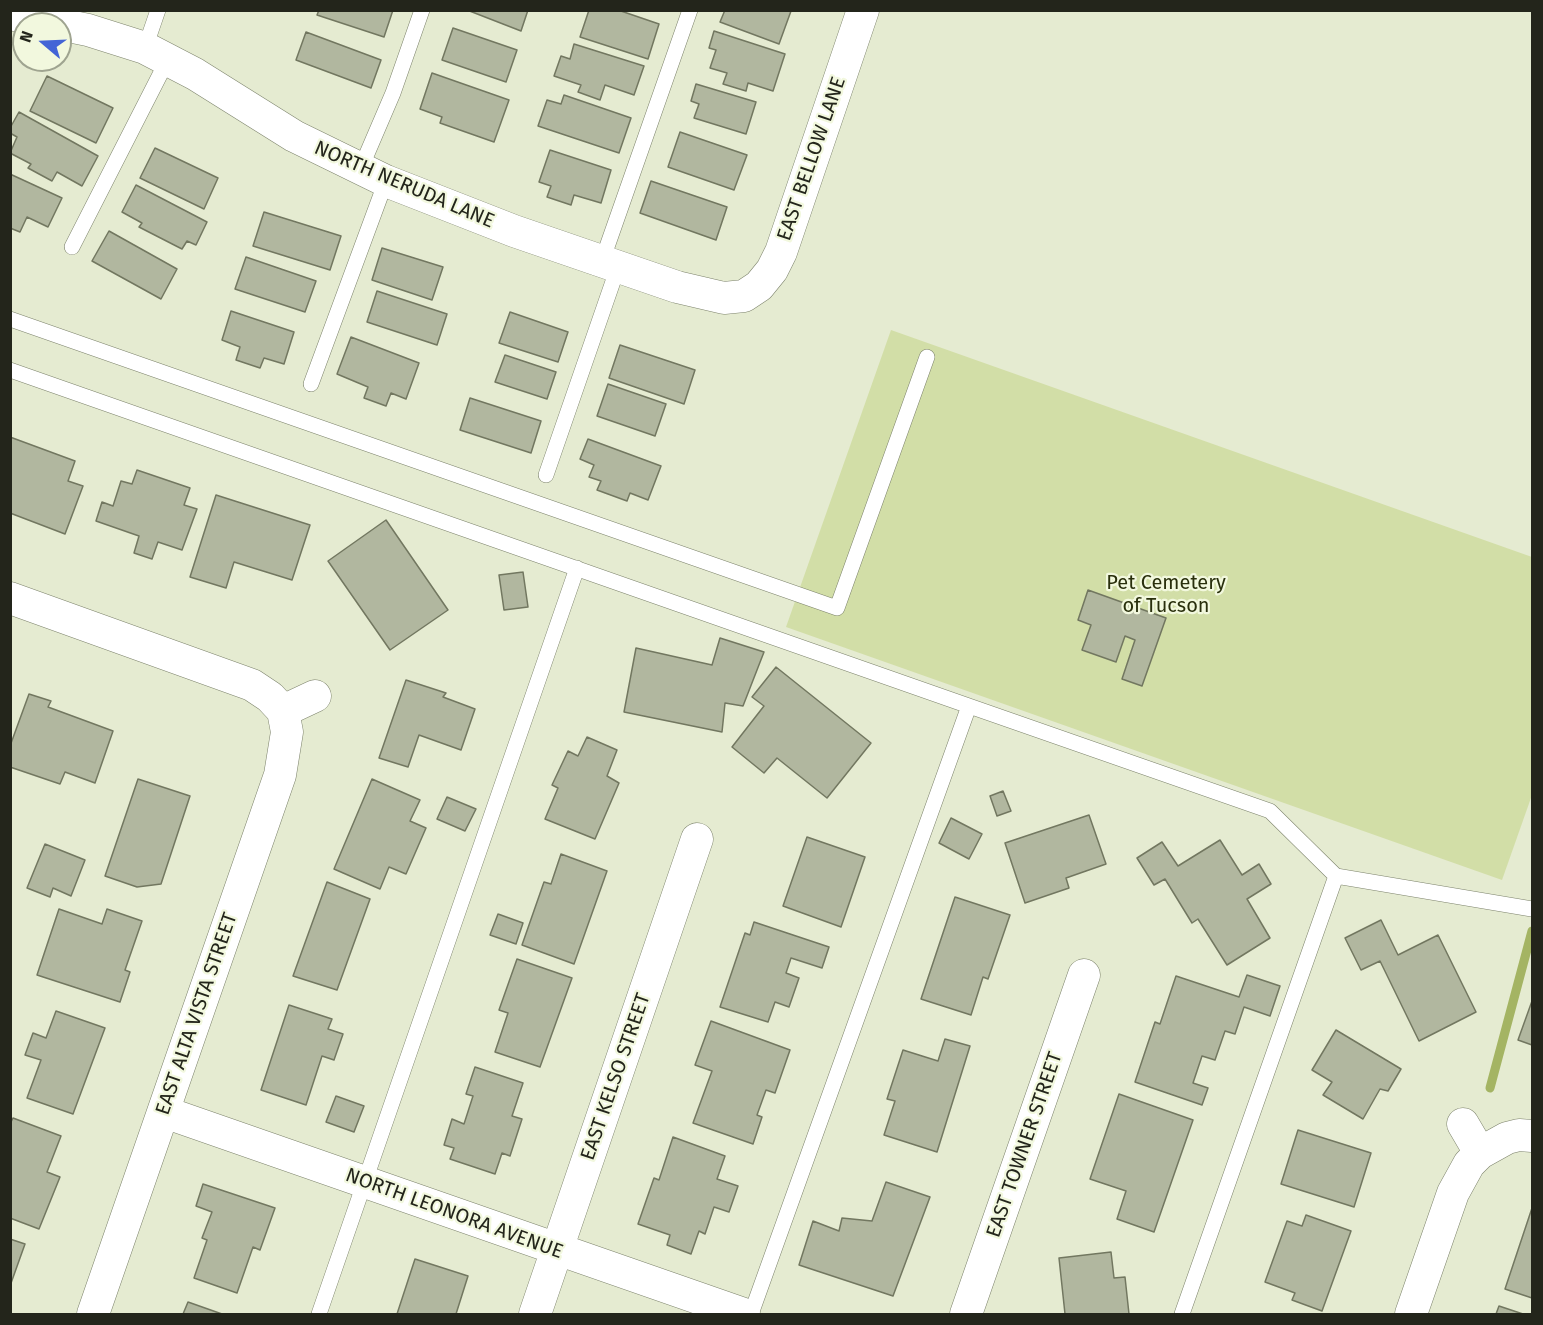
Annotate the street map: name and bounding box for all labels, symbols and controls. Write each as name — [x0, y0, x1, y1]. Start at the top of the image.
north arrow — [12, 12, 72, 72]
text: N — [16, 29, 37, 45]
street label: EAST BELLOW LANE — [773, 74, 851, 244]
street label: NORTH NERUDA LANE — [310, 136, 498, 234]
park label: Pet Cemetery of Tucson — [1106, 571, 1226, 618]
street label: EAST ALTA VISTA STREET — [151, 910, 243, 1118]
street label: EAST KELSO STREET — [576, 990, 656, 1164]
street label: EAST TOWNER STREET — [982, 1049, 1068, 1241]
street label: NORTH LEONORA AVENUE — [342, 1163, 566, 1265]

